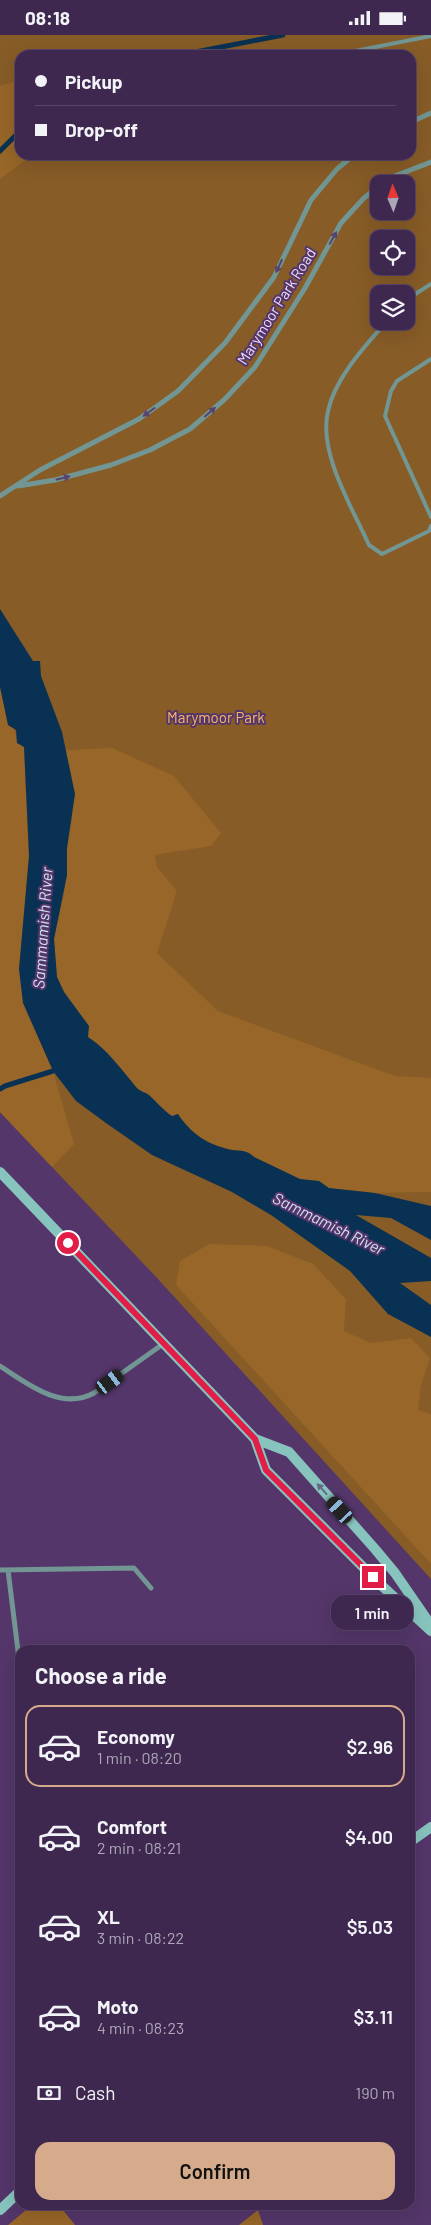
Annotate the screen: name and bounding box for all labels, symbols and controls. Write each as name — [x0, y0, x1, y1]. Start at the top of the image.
text: 08:18 — [25, 6, 70, 29]
text: Pickup — [65, 70, 123, 93]
text: Drop-off — [65, 118, 138, 141]
north arrow — [370, 175, 415, 220]
map controls — [370, 175, 415, 330]
one-way arrow — [329, 230, 337, 245]
button: locate — [370, 230, 415, 275]
street label: Marymoor Park Road — [233, 244, 319, 368]
one-way arrow — [275, 259, 283, 273]
button: layers — [370, 285, 415, 330]
one-way arrow — [203, 406, 215, 418]
one-way arrow — [142, 407, 156, 417]
one-way arrow — [56, 473, 71, 481]
park label: Marymoor Park — [167, 708, 265, 726]
water label: Sammamish River — [28, 865, 56, 989]
water label: Sammamish River — [270, 1188, 389, 1259]
route start — [57, 1232, 79, 1254]
car — [93, 1367, 126, 1397]
one-way arrow — [316, 1484, 328, 1496]
car — [324, 1494, 355, 1526]
route end — [362, 1566, 384, 1588]
callout: 1 min — [332, 1595, 414, 1629]
text: 1 min — [355, 1603, 389, 1622]
text: Choose a ride — [35, 1662, 167, 1688]
icon: car — [37, 1724, 82, 1769]
text: Economy — [97, 1725, 175, 1748]
text: $2.96 — [347, 1735, 393, 1758]
text: 1 min · 08:20 — [97, 1748, 182, 1767]
icon: car — [37, 1814, 82, 1859]
text: Comfort — [97, 1815, 167, 1838]
text: $4.00 — [345, 1825, 393, 1848]
text: 2 min · 08:21 — [97, 1838, 181, 1857]
icon: car — [37, 1904, 82, 1949]
text: XL — [97, 1905, 120, 1928]
text: $5.03 — [347, 1915, 393, 1938]
text: 3 min · 08:22 — [97, 1928, 184, 1947]
icon: car — [37, 1994, 82, 2039]
text: Moto — [97, 1995, 139, 2018]
text: $3.11 — [353, 2005, 393, 2028]
text: 4 min · 08:23 — [97, 2018, 184, 2037]
icon: cash — [35, 2079, 63, 2107]
text: Cash — [75, 2081, 116, 2104]
text: 190 m — [356, 2083, 395, 2102]
button: Confirm — [35, 2142, 395, 2200]

